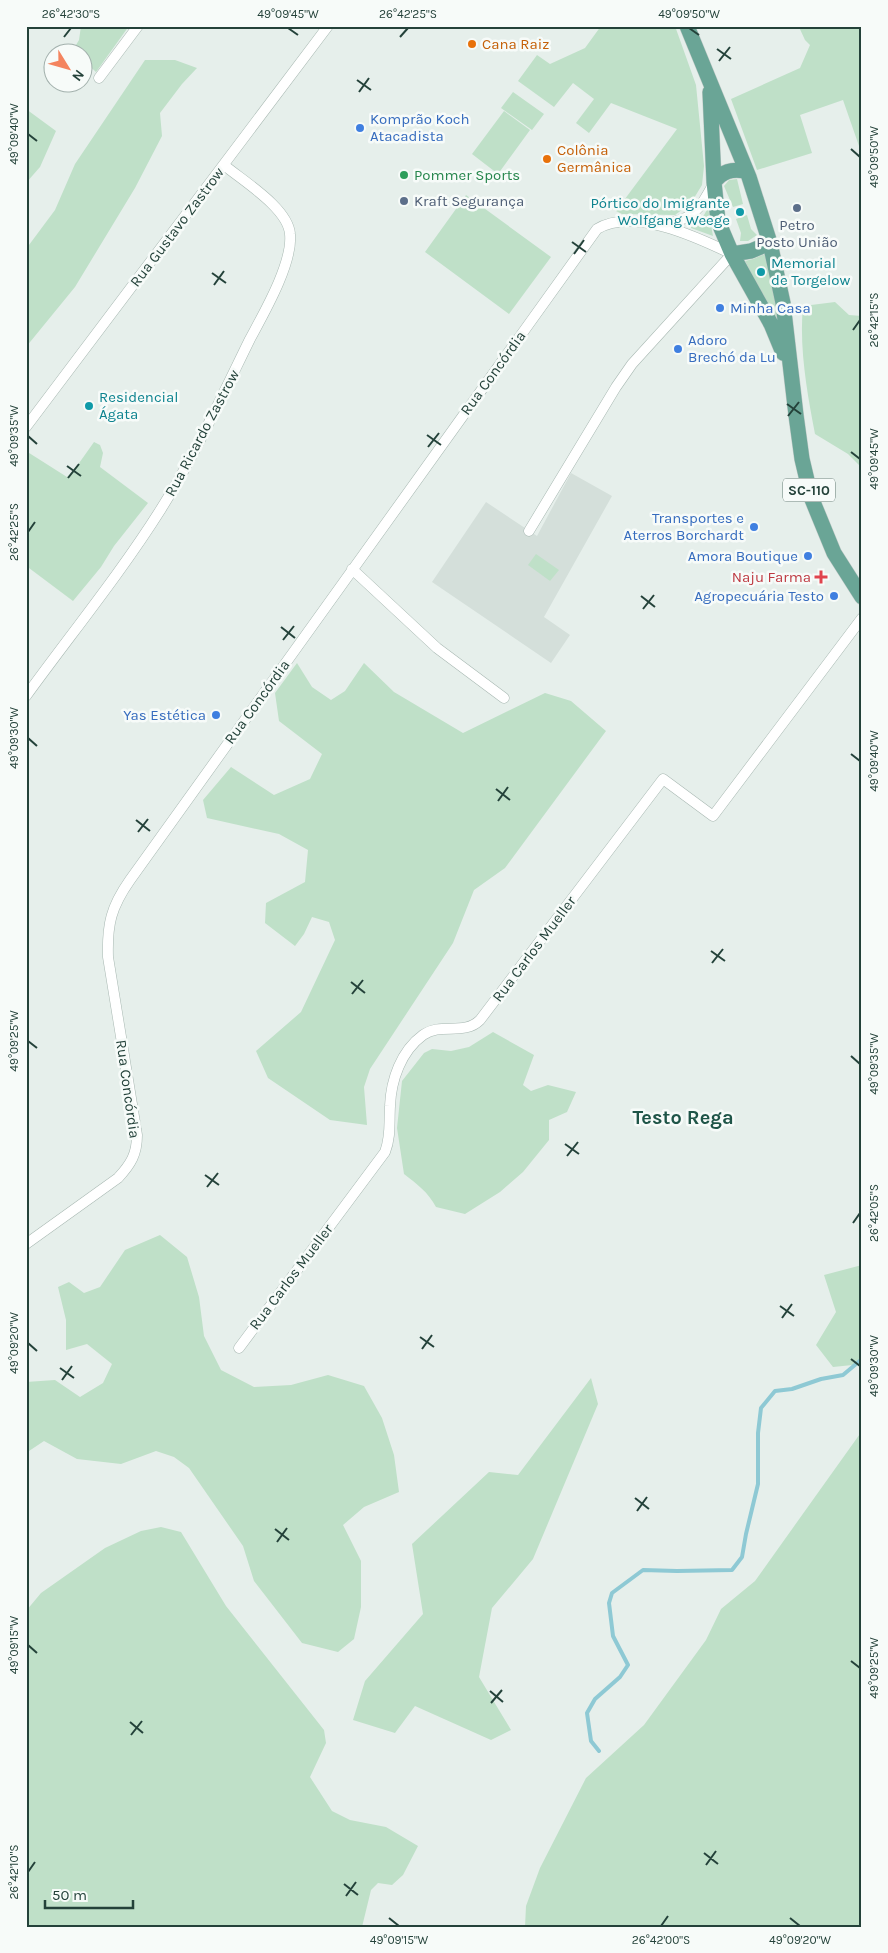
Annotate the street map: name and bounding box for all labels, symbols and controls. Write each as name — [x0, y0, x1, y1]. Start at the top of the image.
text: 26°42'30"S — [42, 7, 100, 21]
text: 49°09'45"W — [257, 7, 319, 21]
text: 26°42'25"S — [379, 7, 437, 21]
text: 49°09'50"W — [658, 7, 720, 21]
place label: Cana Raiz — [482, 35, 549, 53]
marker: Cana Raiz — [466, 38, 478, 50]
north arrow — [42, 42, 92, 92]
text: N — [68, 66, 88, 85]
text: 49°09'40"W — [7, 103, 21, 165]
place label: Komprão Koch Atacadista — [370, 110, 470, 145]
marker: Komprão Koch Atacadista — [354, 122, 366, 134]
text: 49°09'50"W — [867, 126, 881, 188]
place label: Colônia Germânica — [557, 141, 632, 176]
marker: Colônia Germânica — [541, 153, 553, 165]
street label: Rua Gustavo Zastrow — [126, 164, 228, 290]
place label: Pommer Sports — [414, 166, 520, 184]
marker: Pommer Sports — [398, 169, 410, 181]
place label: Kraft Segurança — [414, 192, 524, 210]
place label: Pórtico do Imigrante Wolfgang Weege — [591, 194, 730, 229]
marker: Kraft Segurança — [398, 195, 410, 207]
marker: Petro Posto União — [791, 202, 803, 214]
marker: Pórtico do Imigrante Wolfgang Weege — [734, 206, 746, 218]
place label: Petro Posto União — [756, 216, 838, 251]
place label: Memorial de Torgelow — [771, 254, 850, 289]
marker: Memorial de Torgelow — [755, 266, 767, 278]
text: 26°42'15"S — [867, 293, 881, 347]
place label: Minha Casa — [730, 299, 811, 317]
marker: Minha Casa — [714, 302, 726, 314]
street label: Rua Concórdia — [456, 327, 530, 419]
place label: Adoro Brechó da Lu — [688, 331, 776, 366]
marker: Adoro Brechó da Lu — [672, 343, 684, 355]
street label: Rua Ricardo Zastrow — [161, 366, 243, 499]
place label: Residencial Ágata — [99, 388, 179, 423]
marker: Residencial Ágata — [83, 400, 95, 412]
text: 49°09'35"W — [7, 405, 21, 467]
text: 49°09'45"W — [867, 428, 881, 490]
road number: SC-110 — [783, 478, 835, 502]
text: 26°42'25"S — [7, 503, 21, 561]
place label: Transportes e Aterros Borchardt — [624, 509, 744, 544]
marker: Transportes e Aterros Borchardt — [748, 521, 760, 533]
place label: Amora Boutique — [688, 547, 798, 565]
marker: Amora Boutique — [802, 550, 814, 562]
place label: Naju Farma — [732, 568, 811, 586]
marker: Naju Farma — [815, 571, 827, 583]
place label: Agropecuária Testo — [694, 587, 824, 605]
marker: Agropecuária Testo — [828, 590, 840, 602]
street label: Rua Concórdia — [220, 656, 294, 748]
place label: Yas Estética — [123, 706, 206, 724]
text: 49°09'30"W — [7, 707, 21, 769]
marker: Yas Estética — [210, 709, 222, 721]
text: 49°09'40"W — [867, 730, 881, 792]
street label: Rua Carlos Mueller — [488, 892, 580, 1005]
text: 49°09'25"W — [7, 1010, 21, 1072]
text: 49°09'35"W — [867, 1033, 881, 1095]
street label: Rua Concórdia — [112, 1038, 144, 1140]
district label: Testo Rega — [632, 1106, 734, 1129]
text: 26°42'05"S — [867, 1184, 881, 1242]
street label: Rua Carlos Mueller — [245, 1220, 337, 1333]
text: 49°09'20"W — [7, 1312, 21, 1374]
text: 49°09'30"W — [867, 1335, 881, 1397]
text: 49°09'15"W — [7, 1615, 21, 1674]
text: 49°09'25"W — [867, 1637, 881, 1699]
text: 26°42'10"S — [7, 1844, 21, 1900]
scale bar — [45, 1878, 132, 1910]
text: 50 m — [52, 1886, 87, 1904]
text: 49°09'15"W — [370, 1933, 429, 1947]
text: 26°42'00"S — [632, 1933, 690, 1947]
text: 49°09'20"W — [769, 1933, 831, 1947]

